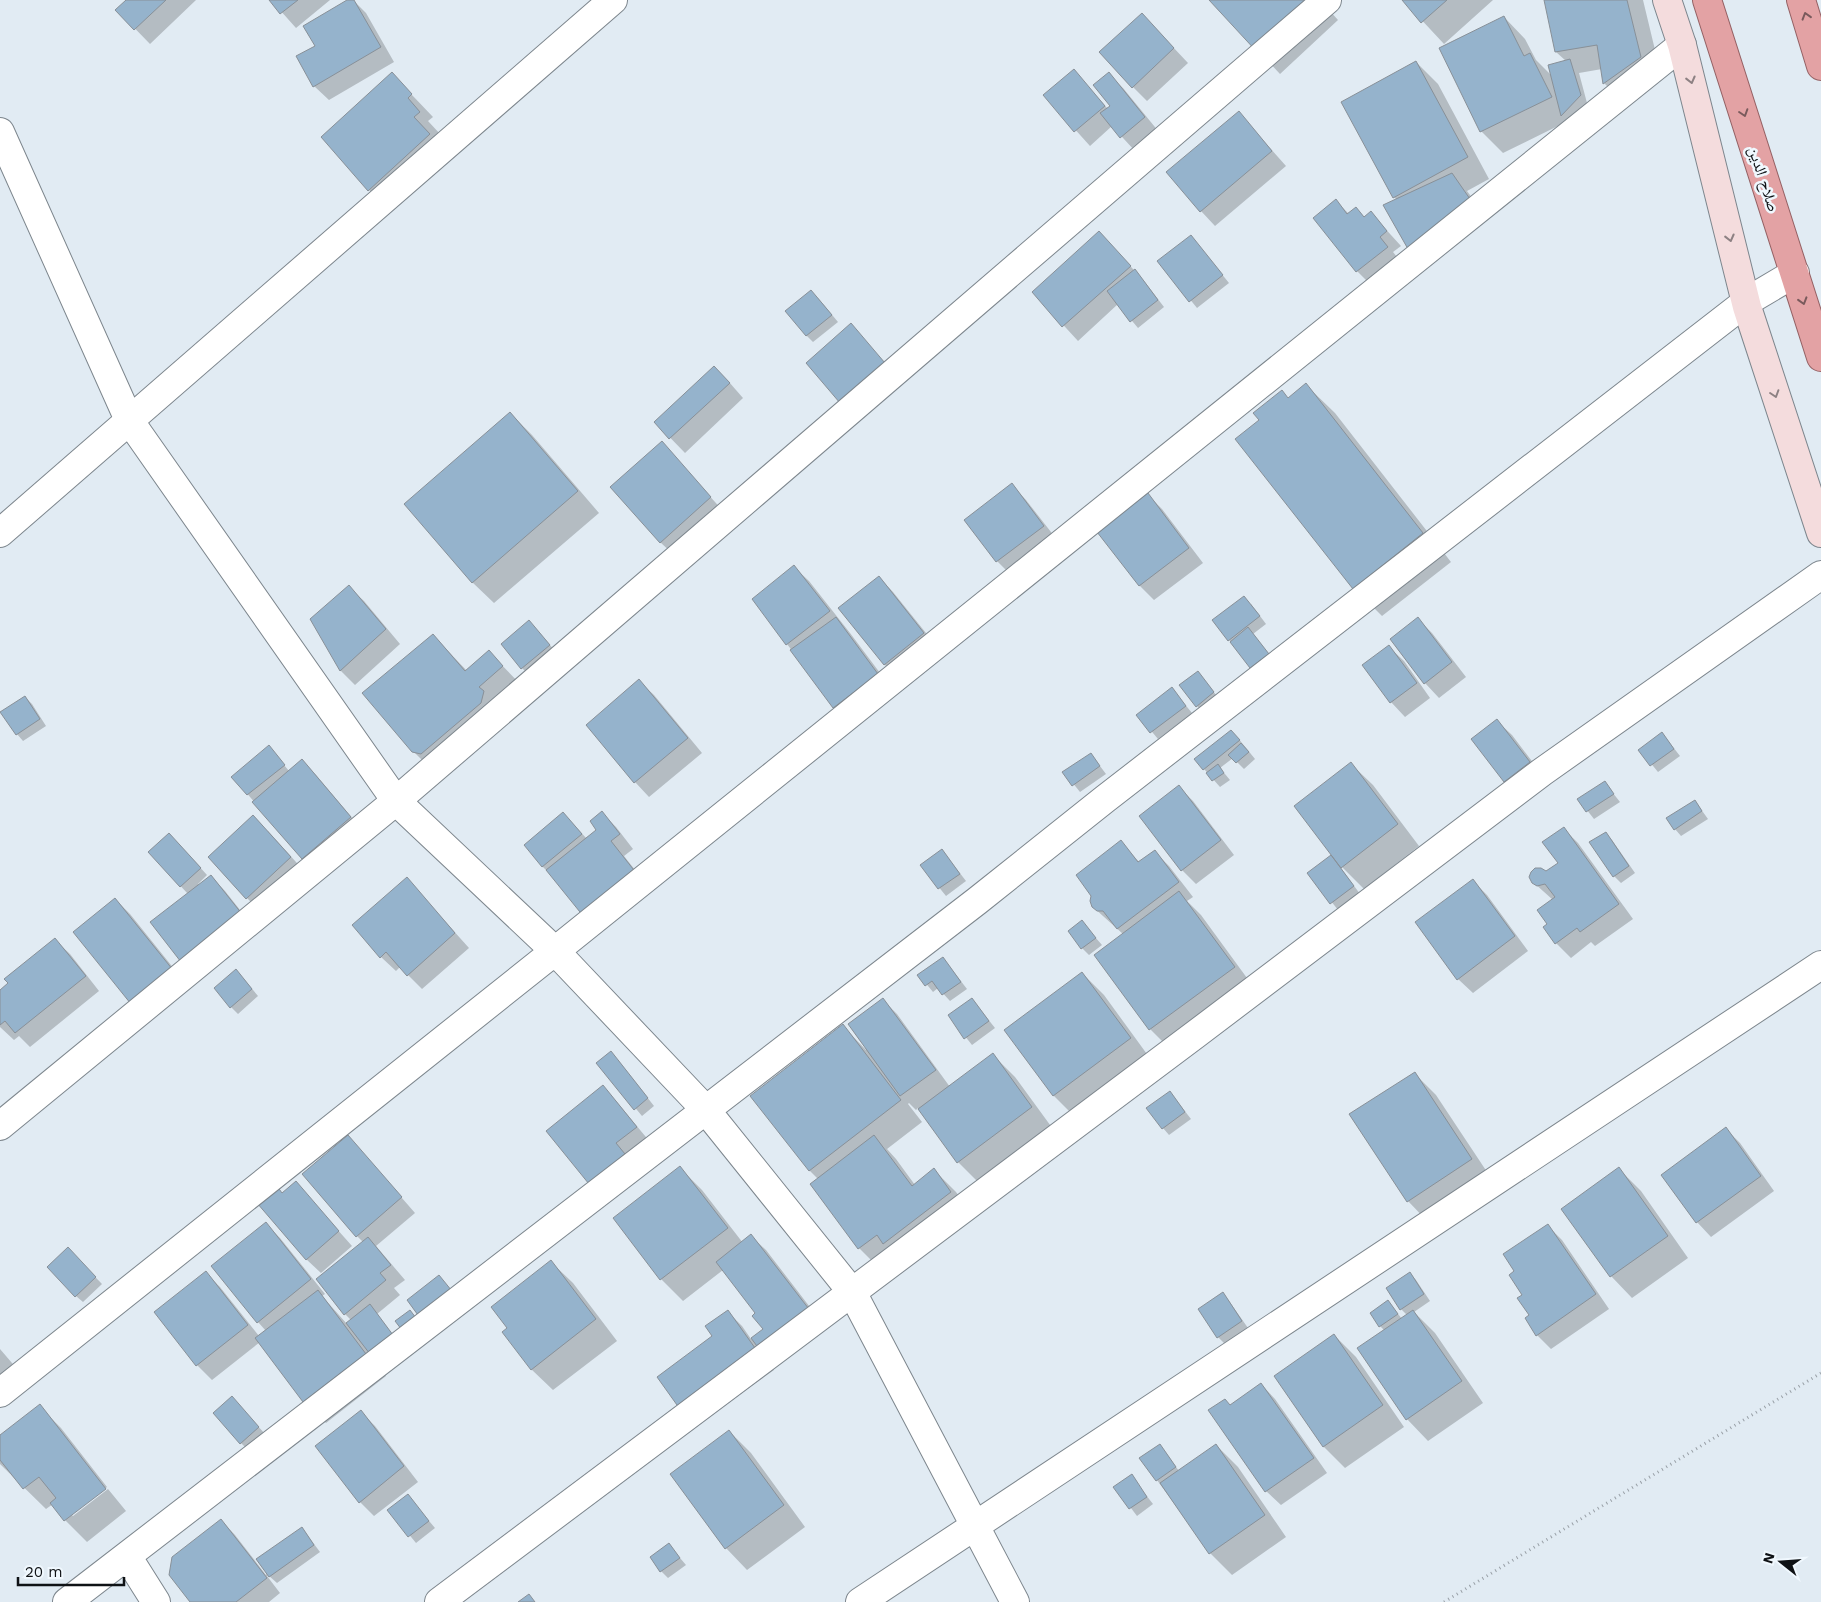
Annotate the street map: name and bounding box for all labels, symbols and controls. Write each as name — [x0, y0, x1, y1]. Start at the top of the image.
one-way arrow — [1802, 13, 1812, 21]
one-way arrow — [1685, 76, 1696, 85]
one-way arrow — [1738, 108, 1748, 117]
street label: صلاح الدين — [1744, 144, 1783, 214]
one-way arrow — [1724, 234, 1735, 242]
one-way arrow — [1798, 297, 1808, 305]
one-way arrow — [1770, 389, 1780, 398]
north arrow — [1756, 1537, 1806, 1587]
text: N — [1759, 1551, 1778, 1565]
scale bar — [18, 1554, 124, 1586]
text: 20 m — [25, 1563, 63, 1581]

